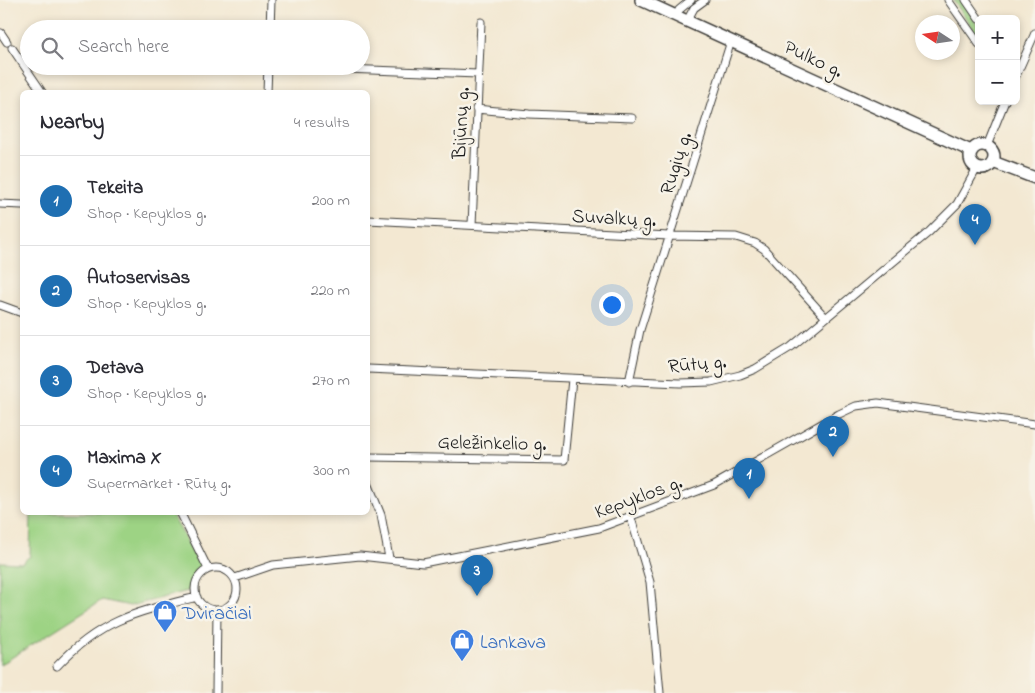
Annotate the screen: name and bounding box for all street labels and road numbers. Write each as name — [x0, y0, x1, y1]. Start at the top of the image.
street label: Pulko g. — [778, 34, 847, 87]
street label: Bijūnų g. — [446, 87, 480, 161]
street label: Rugių g. — [654, 129, 702, 199]
street label: Suvalkų g. — [571, 203, 657, 237]
street label: Rūtų g. — [667, 348, 728, 383]
street label: Geležinkelio g. — [437, 429, 547, 461]
street label: Kepyklos g. — [591, 469, 687, 529]

